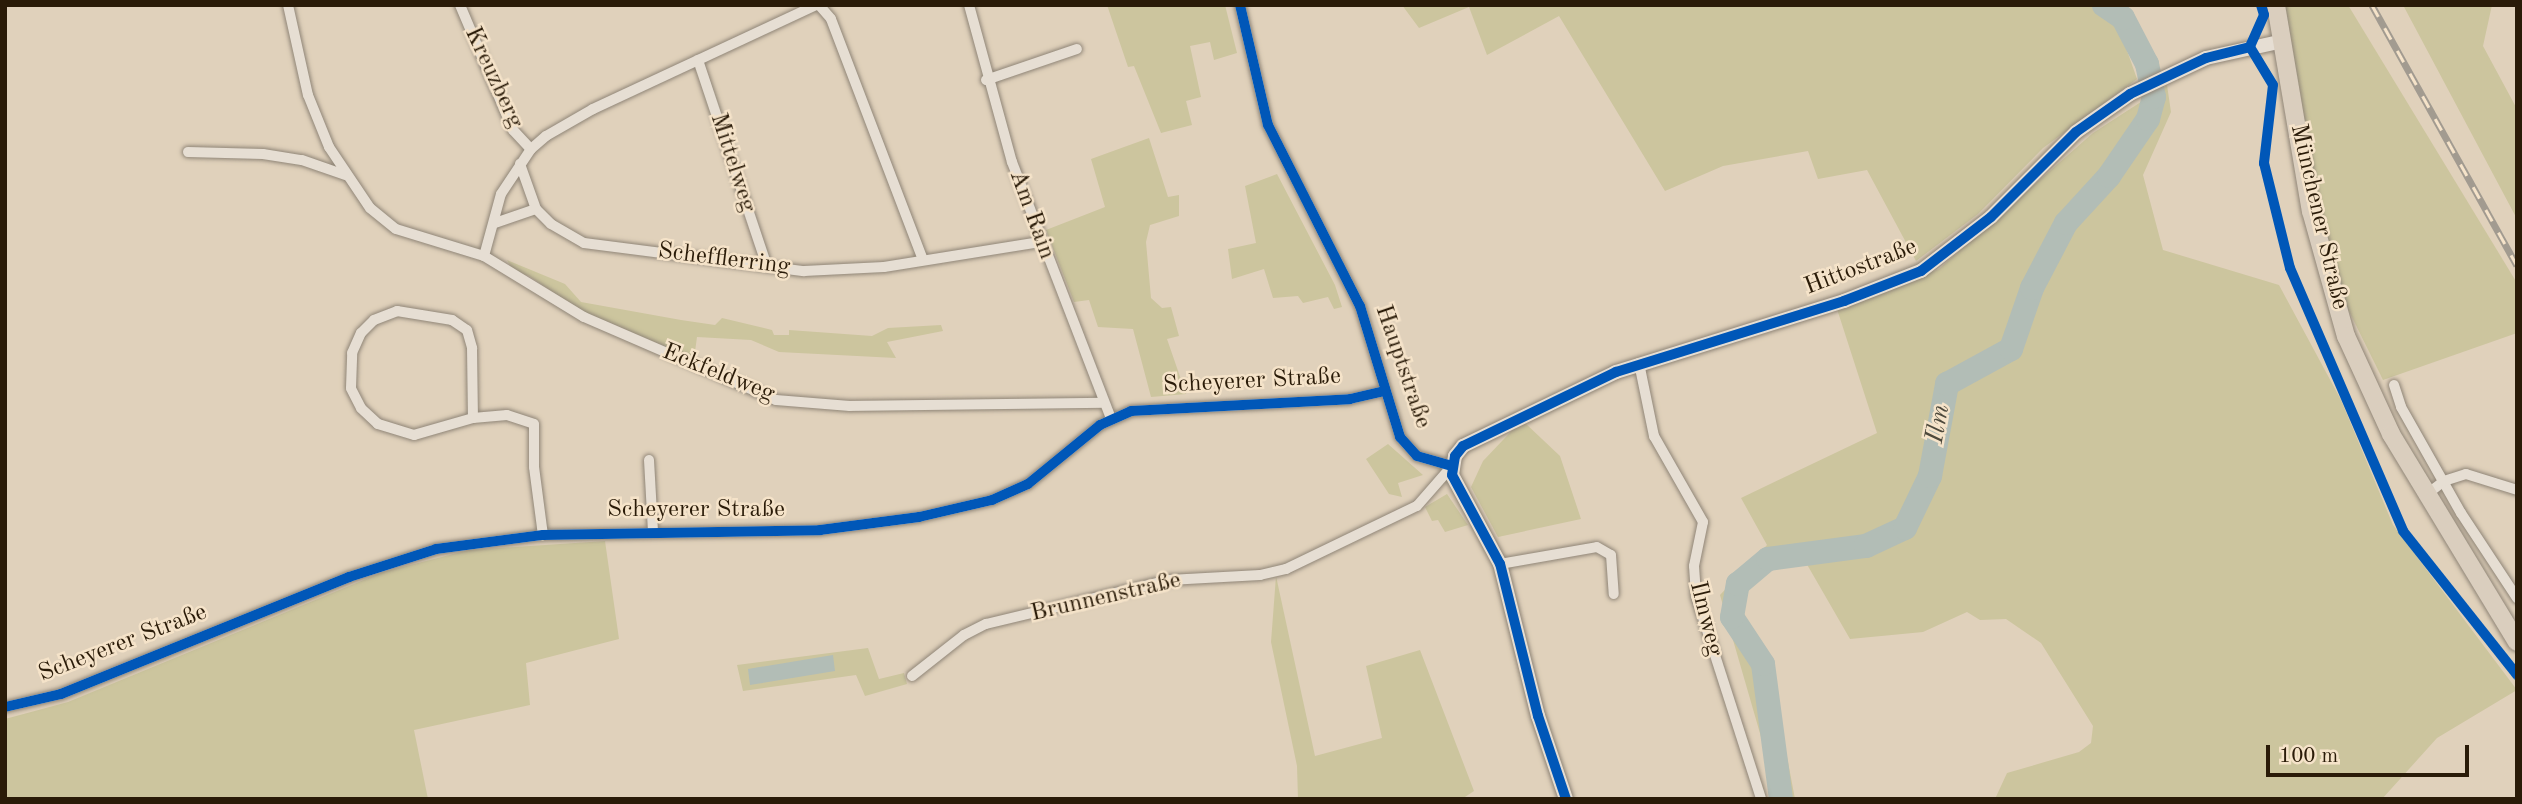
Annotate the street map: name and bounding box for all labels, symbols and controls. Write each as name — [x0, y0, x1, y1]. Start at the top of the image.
street label: Kreuzberg — [457, 23, 529, 133]
street label: Mittelweg — [702, 110, 762, 216]
street label: Münchener Straße — [2283, 121, 2353, 313]
street label: Am Rain — [1002, 167, 1060, 263]
street label: Hittostraße — [1801, 233, 1921, 303]
street label: Schefflerring — [656, 238, 792, 282]
street label: Hauptstraße — [1367, 302, 1437, 432]
street label: Eckfeldweg — [657, 338, 779, 410]
street label: Scheyerer Straße — [1162, 363, 1342, 401]
water label: Ilm — [1920, 402, 1958, 446]
street label: Scheyerer Straße — [607, 497, 785, 525]
street label: Brunnenstraße — [1028, 567, 1184, 629]
street label: Ilmweg — [1682, 578, 1728, 660]
street label: Scheyerer Straße — [35, 599, 211, 689]
scale bar — [2270, 730, 2473, 774]
text: 100 m — [2279, 746, 2338, 767]

